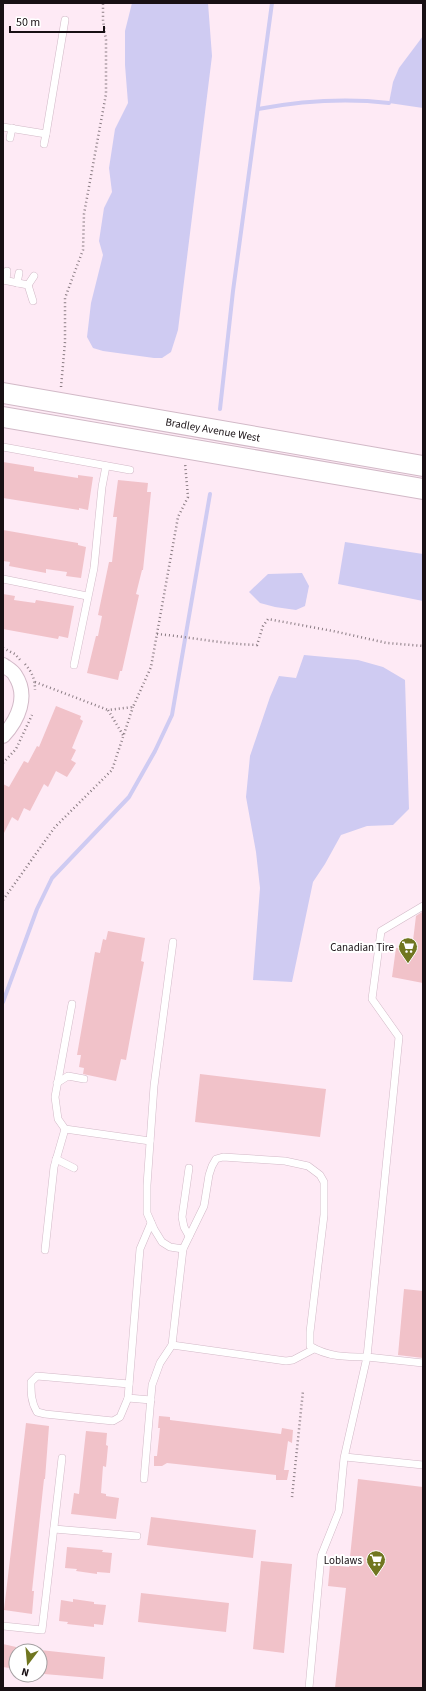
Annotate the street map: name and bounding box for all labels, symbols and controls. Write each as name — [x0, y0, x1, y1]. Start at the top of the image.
scale bar — [10, 8, 104, 34]
text: 50 m — [16, 14, 40, 31]
street label: Bradley Avenue West — [164, 414, 262, 445]
supermarket icon: Canadian Tire — [397, 936, 419, 964]
place label: Canadian Tire — [330, 940, 395, 955]
supermarket icon: Loblaws — [365, 1549, 387, 1577]
place label: Loblaws — [324, 1553, 362, 1568]
north arrow — [8, 1643, 48, 1683]
text: N — [20, 1664, 31, 1680]

